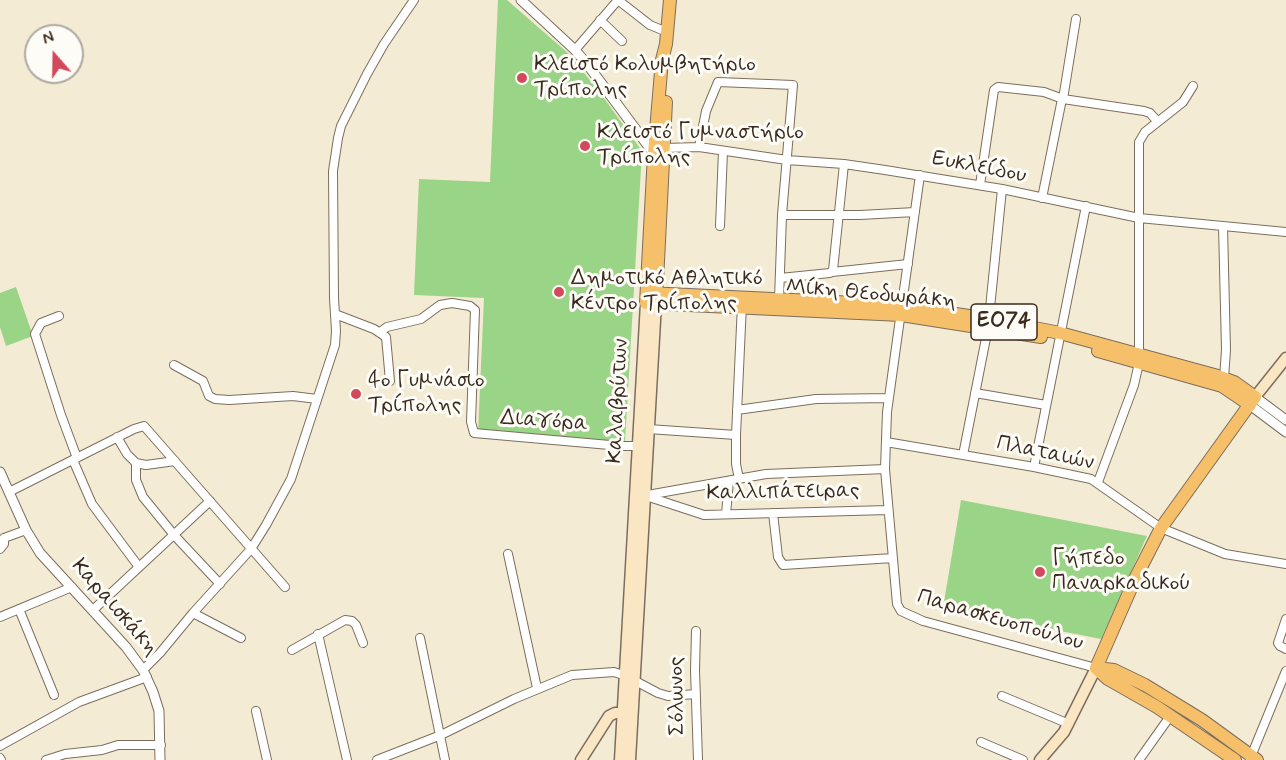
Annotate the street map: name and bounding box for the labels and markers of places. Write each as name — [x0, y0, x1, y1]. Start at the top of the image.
place label: Κλειστό Κολυμβητήριο Τρίπολης — [534, 52, 756, 104]
marker: Κλειστό Κολυμβητήριο Τρίπολης — [515, 71, 529, 85]
place label: Κλειστό Γυμναστήριο Τρίπολης — [597, 120, 804, 172]
marker: Κλειστό Γυμναστήριο Τρίπολης — [578, 139, 592, 153]
place label: Δημοτικό Αθλητικό Κέντρο Τρίπολης — [571, 266, 763, 318]
marker: Δημοτικό Αθλητικό Κέντρο Τρίπολης — [552, 285, 566, 299]
place label: 4ο Γυμνάσιο Τρίπολης — [368, 368, 484, 420]
marker: 4ο Γυμνάσιο Τρίπολης — [349, 387, 363, 401]
place label: Γήπεδο Παναρκαδικού — [1052, 546, 1190, 598]
marker: Γήπεδο Παναρκαδικού — [1033, 565, 1047, 579]

